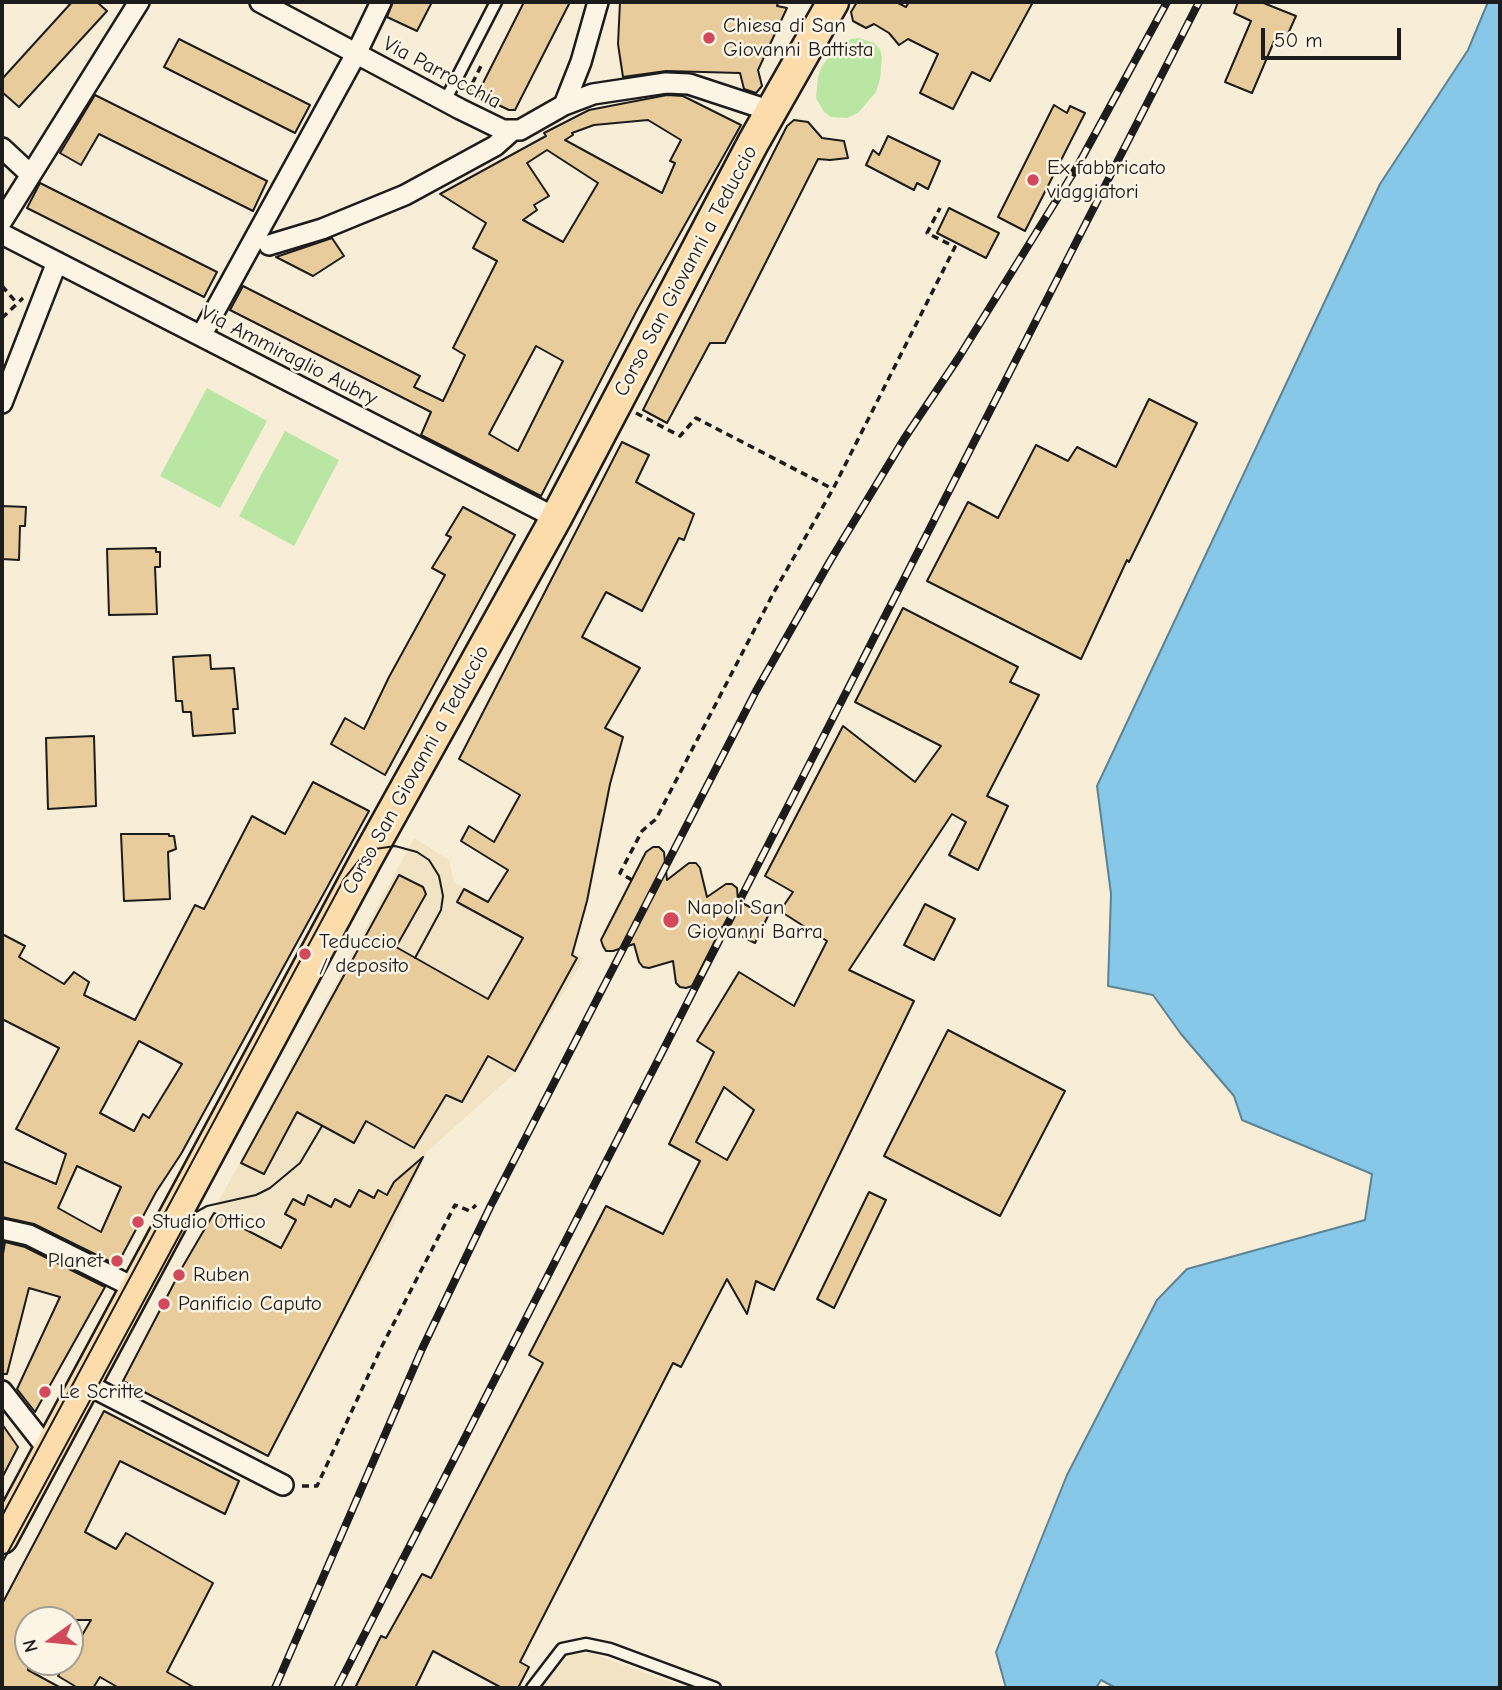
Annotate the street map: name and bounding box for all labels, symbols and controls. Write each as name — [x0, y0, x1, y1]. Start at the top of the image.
place label: Chiesa di San Giovanni Battista — [723, 13, 873, 63]
scale bar — [1264, 14, 1404, 58]
text: 50 m — [1274, 28, 1323, 52]
marker: Chiesa di San Giovanni Battista — [701, 30, 717, 46]
street label: Via Parrocchia — [379, 31, 505, 115]
street label: Corso San Giovanni a Teduccio — [609, 141, 763, 401]
place label: Ex fabbricato viaggiatori — [1047, 155, 1166, 205]
marker: Ex fabbricato viaggiatori — [1025, 172, 1041, 188]
street label: Via Ammiraglio Aubry — [196, 301, 382, 411]
street label: Corso San Giovanni a Teduccio — [337, 641, 495, 899]
place label: Napoli San Giovanni Barra — [687, 895, 823, 945]
marker: Napoli San Giovanni Barra — [661, 910, 681, 930]
place label: Teduccio / deposito — [319, 929, 409, 979]
marker: Teduccio / deposito — [297, 946, 313, 962]
place label: Studio Ottico — [152, 1209, 266, 1235]
marker: Studio Ottico — [130, 1214, 146, 1230]
place label: Planet — [48, 1248, 103, 1274]
marker: Planet — [109, 1253, 125, 1269]
place label: Ruben — [193, 1262, 250, 1288]
marker: Ruben — [171, 1267, 187, 1283]
place label: Panificio Caputo — [178, 1291, 322, 1317]
marker: Panificio Caputo — [156, 1296, 172, 1312]
place label: Le Scritte — [59, 1379, 143, 1405]
marker: Le Scritte — [37, 1384, 53, 1400]
north arrow — [14, 1606, 84, 1676]
text: N — [18, 1637, 43, 1655]

